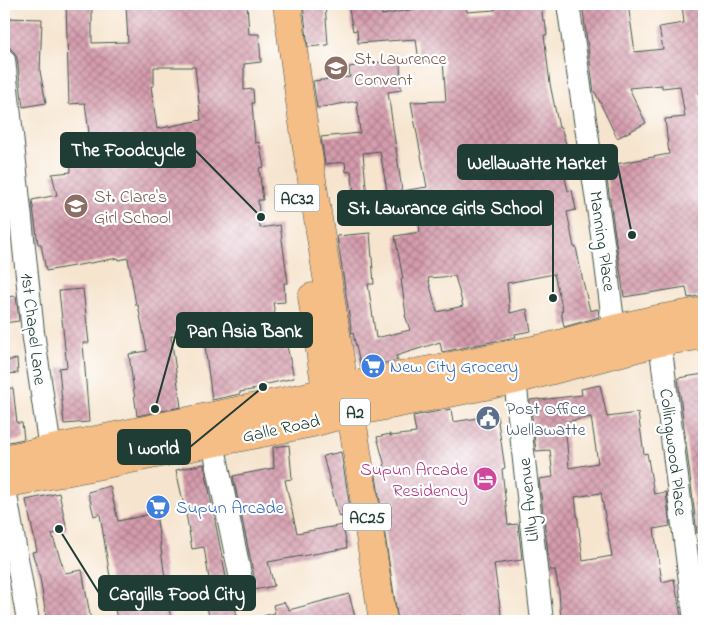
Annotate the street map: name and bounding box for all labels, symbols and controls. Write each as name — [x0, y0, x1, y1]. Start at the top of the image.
place label: St. Lawrence Convent — [354, 47, 447, 94]
school or university icon: St. Lawrence Convent — [323, 55, 349, 81]
callout: The Foodcycle — [61, 133, 195, 167]
text: The Foodcycle — [71, 138, 185, 167]
callout: Wellawatte Market — [458, 145, 617, 179]
text: Wellawatte Market — [467, 151, 607, 178]
road number: AC32 — [274, 184, 320, 212]
place label: St. Clare's Girl School — [94, 185, 171, 232]
street label: Manning Place — [580, 189, 621, 294]
callout: St. Lawrance Girls School — [338, 191, 553, 225]
school or university icon: St. Clare's Girl School — [63, 193, 89, 219]
text: St. Lawrance Girls School — [347, 196, 543, 223]
street label: 1st Chapel Lane — [12, 272, 52, 387]
callout: Pan Asia Bank — [177, 313, 312, 347]
text: Pan Asia Bank — [188, 319, 303, 346]
supermarket icon: New City Grocery — [360, 353, 386, 379]
place label: New City Grocery — [390, 355, 518, 381]
street label: Collingwood Place — [650, 387, 693, 518]
place label: Post Office Wellawatte — [506, 397, 587, 444]
road number: A2 — [340, 398, 370, 426]
public building icon: Post Office Wellawatte — [475, 405, 501, 431]
street label: Galle Road — [240, 409, 323, 451]
callout: I world — [118, 430, 190, 464]
text: I world — [128, 436, 180, 463]
street label: Lilly Avenue — [513, 456, 547, 543]
place label: Supun Arcade Residency — [360, 458, 469, 505]
hotel icon: Supun Arcade Residency — [472, 466, 498, 492]
supermarket icon: Supun Arcade — [145, 494, 171, 520]
place label: Supun Arcade — [176, 496, 285, 522]
road number: AC25 — [343, 504, 391, 530]
callout: Cargills Food City — [99, 576, 255, 610]
text: Cargills Food City — [109, 582, 245, 611]

